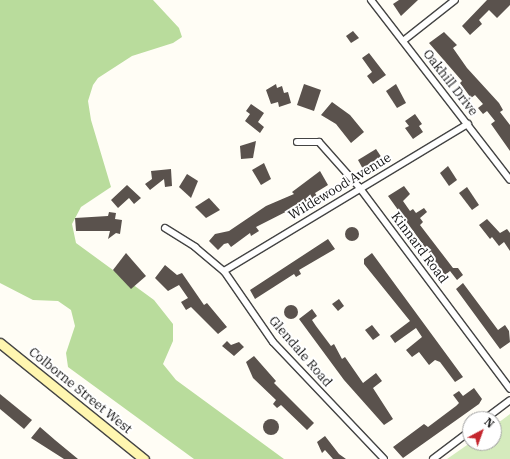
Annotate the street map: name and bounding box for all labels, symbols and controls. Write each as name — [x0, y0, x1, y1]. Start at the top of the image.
street label: Oakhill Drive — [419, 47, 481, 119]
street label: Wildewood Avenue — [286, 150, 394, 224]
street label: Kinnard Road — [387, 209, 451, 287]
street label: Glendale Road — [265, 314, 335, 390]
street label: Colborne Street West — [25, 345, 135, 437]
north arrow — [462, 411, 502, 451]
text: N — [481, 415, 497, 431]

